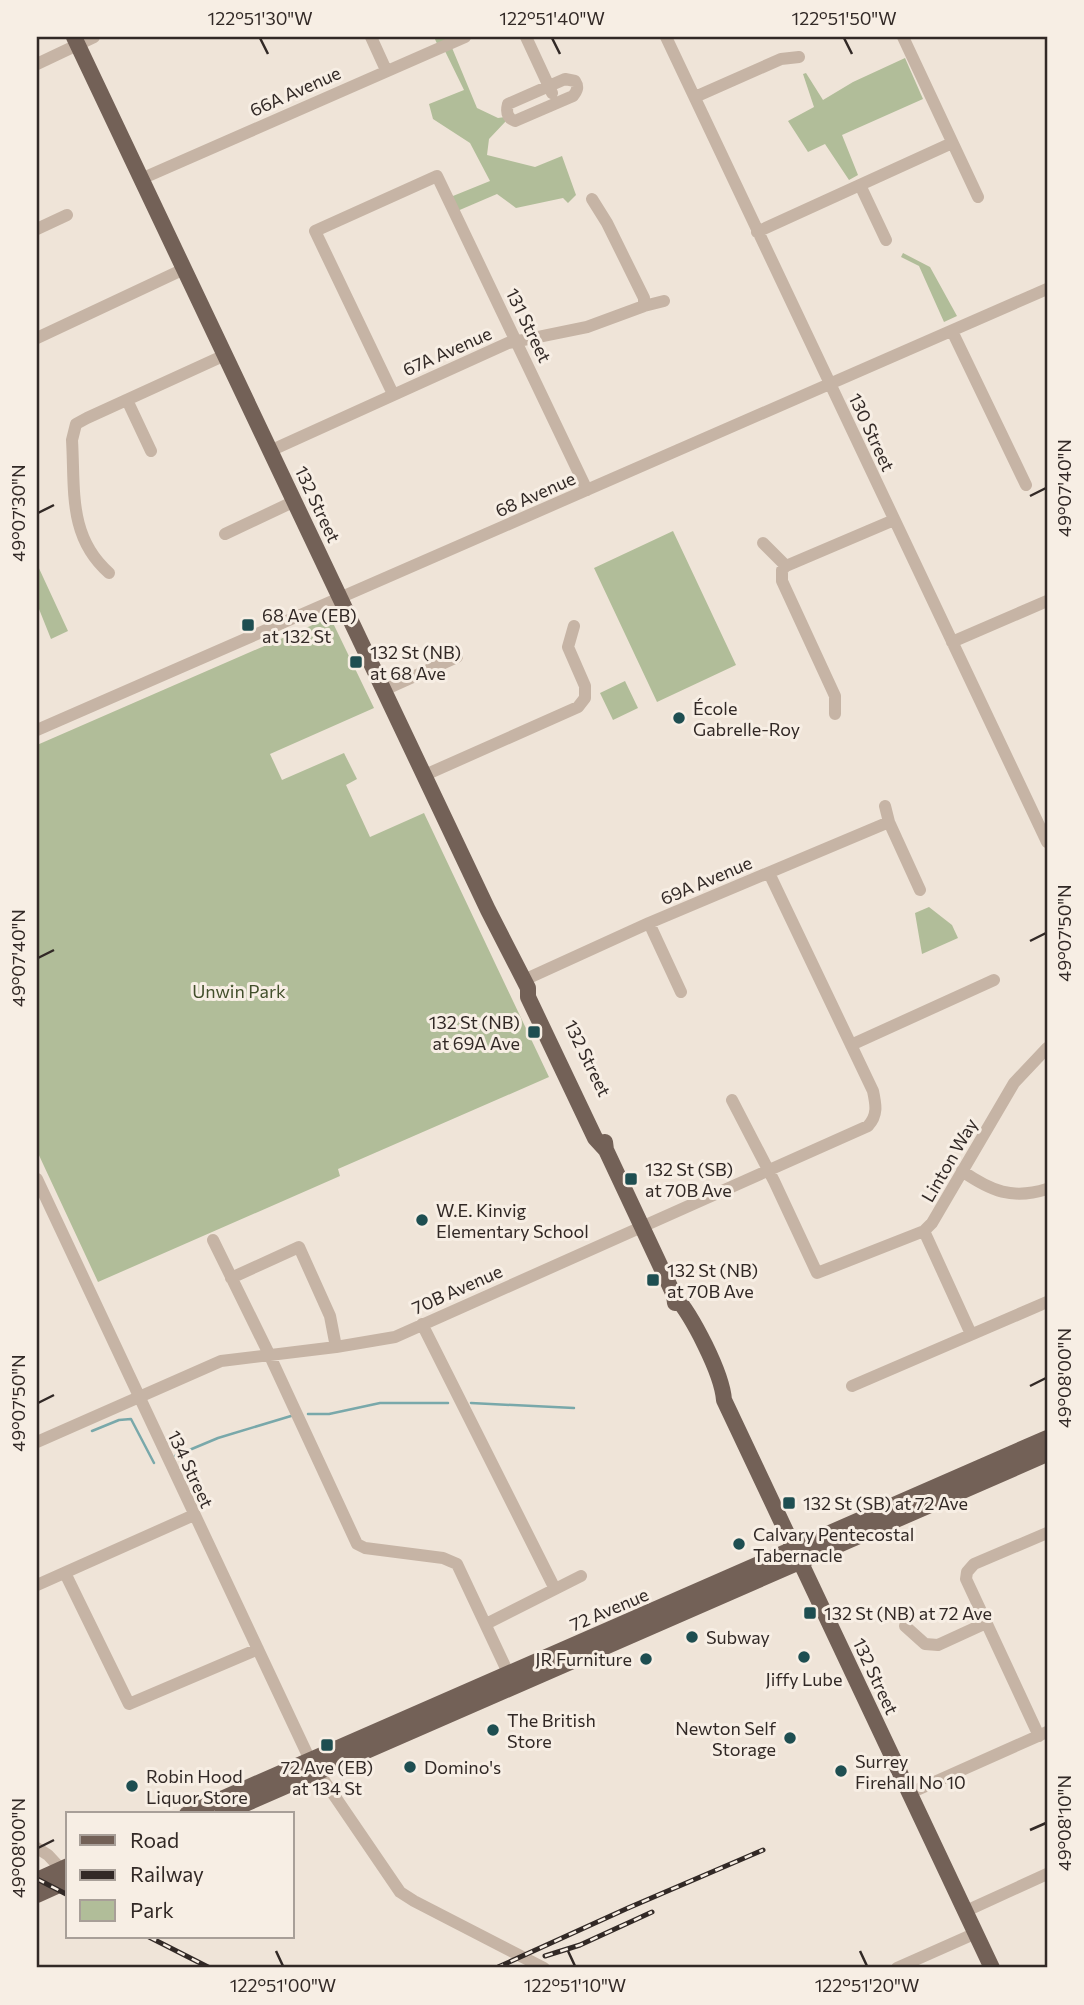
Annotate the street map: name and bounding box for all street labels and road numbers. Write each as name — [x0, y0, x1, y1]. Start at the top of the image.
street label: 66A Avenue — [246, 61, 344, 121]
street label: 131 Street — [502, 284, 556, 366]
street label: 67A Avenue — [399, 322, 495, 380]
street label: 130 Street — [844, 389, 900, 475]
street label: 132 Street — [291, 462, 345, 546]
street label: 68 Avenue — [492, 467, 578, 521]
street label: 69A Avenue — [657, 851, 755, 909]
street label: 132 Street — [560, 1016, 616, 1100]
street label: Linton Way — [916, 1114, 982, 1206]
street label: 70B Avenue — [409, 1259, 505, 1319]
street label: 134 Street — [163, 1427, 219, 1511]
street label: 72 Avenue — [567, 1583, 651, 1635]
street label: 132 Street — [849, 1634, 903, 1718]

